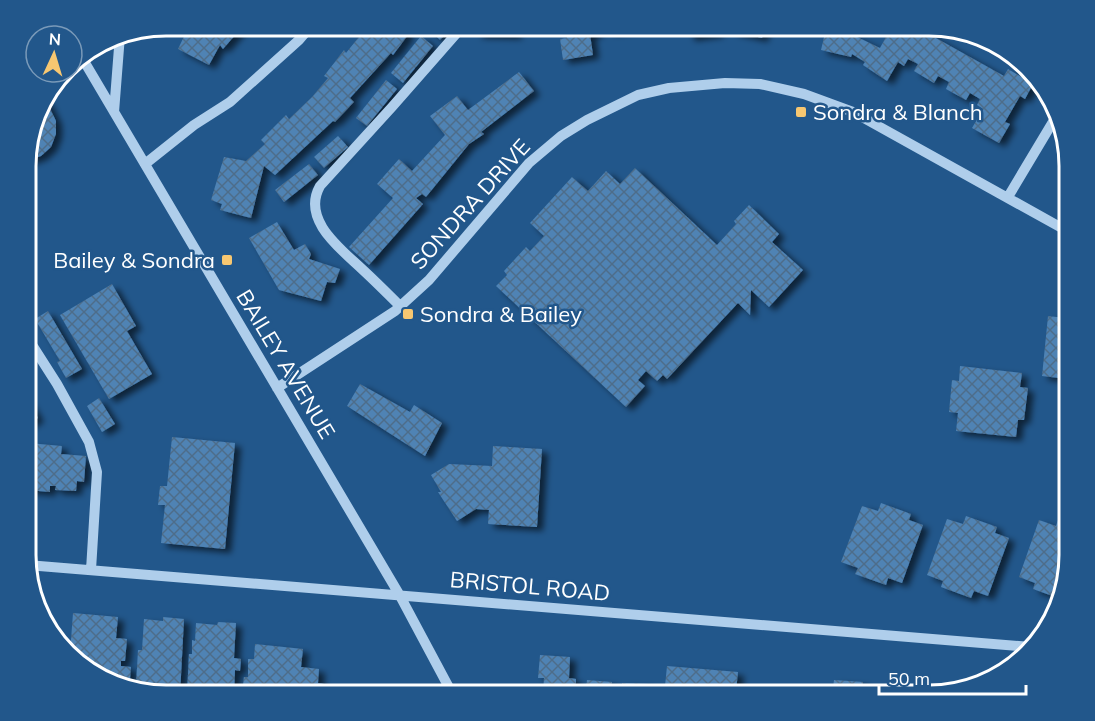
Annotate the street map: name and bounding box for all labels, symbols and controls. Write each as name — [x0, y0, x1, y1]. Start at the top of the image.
north arrow — [24, 24, 84, 84]
text: N — [48, 29, 62, 49]
place label: Sondra & Blanch — [813, 98, 983, 126]
marker: Sondra & Blanch — [794, 105, 808, 119]
street label: SONDRA DRIVE — [404, 133, 536, 275]
place label: Bailey & Sondra — [53, 246, 215, 274]
marker: Bailey & Sondra — [220, 253, 234, 267]
street label: BAILEY AVENUE — [230, 284, 342, 444]
place label: Sondra & Bailey — [420, 300, 582, 328]
marker: Sondra & Bailey — [401, 307, 415, 321]
street label: BRISTOL ROAD — [449, 565, 611, 607]
scale bar — [879, 658, 1026, 696]
text: 50 m — [888, 667, 930, 690]

